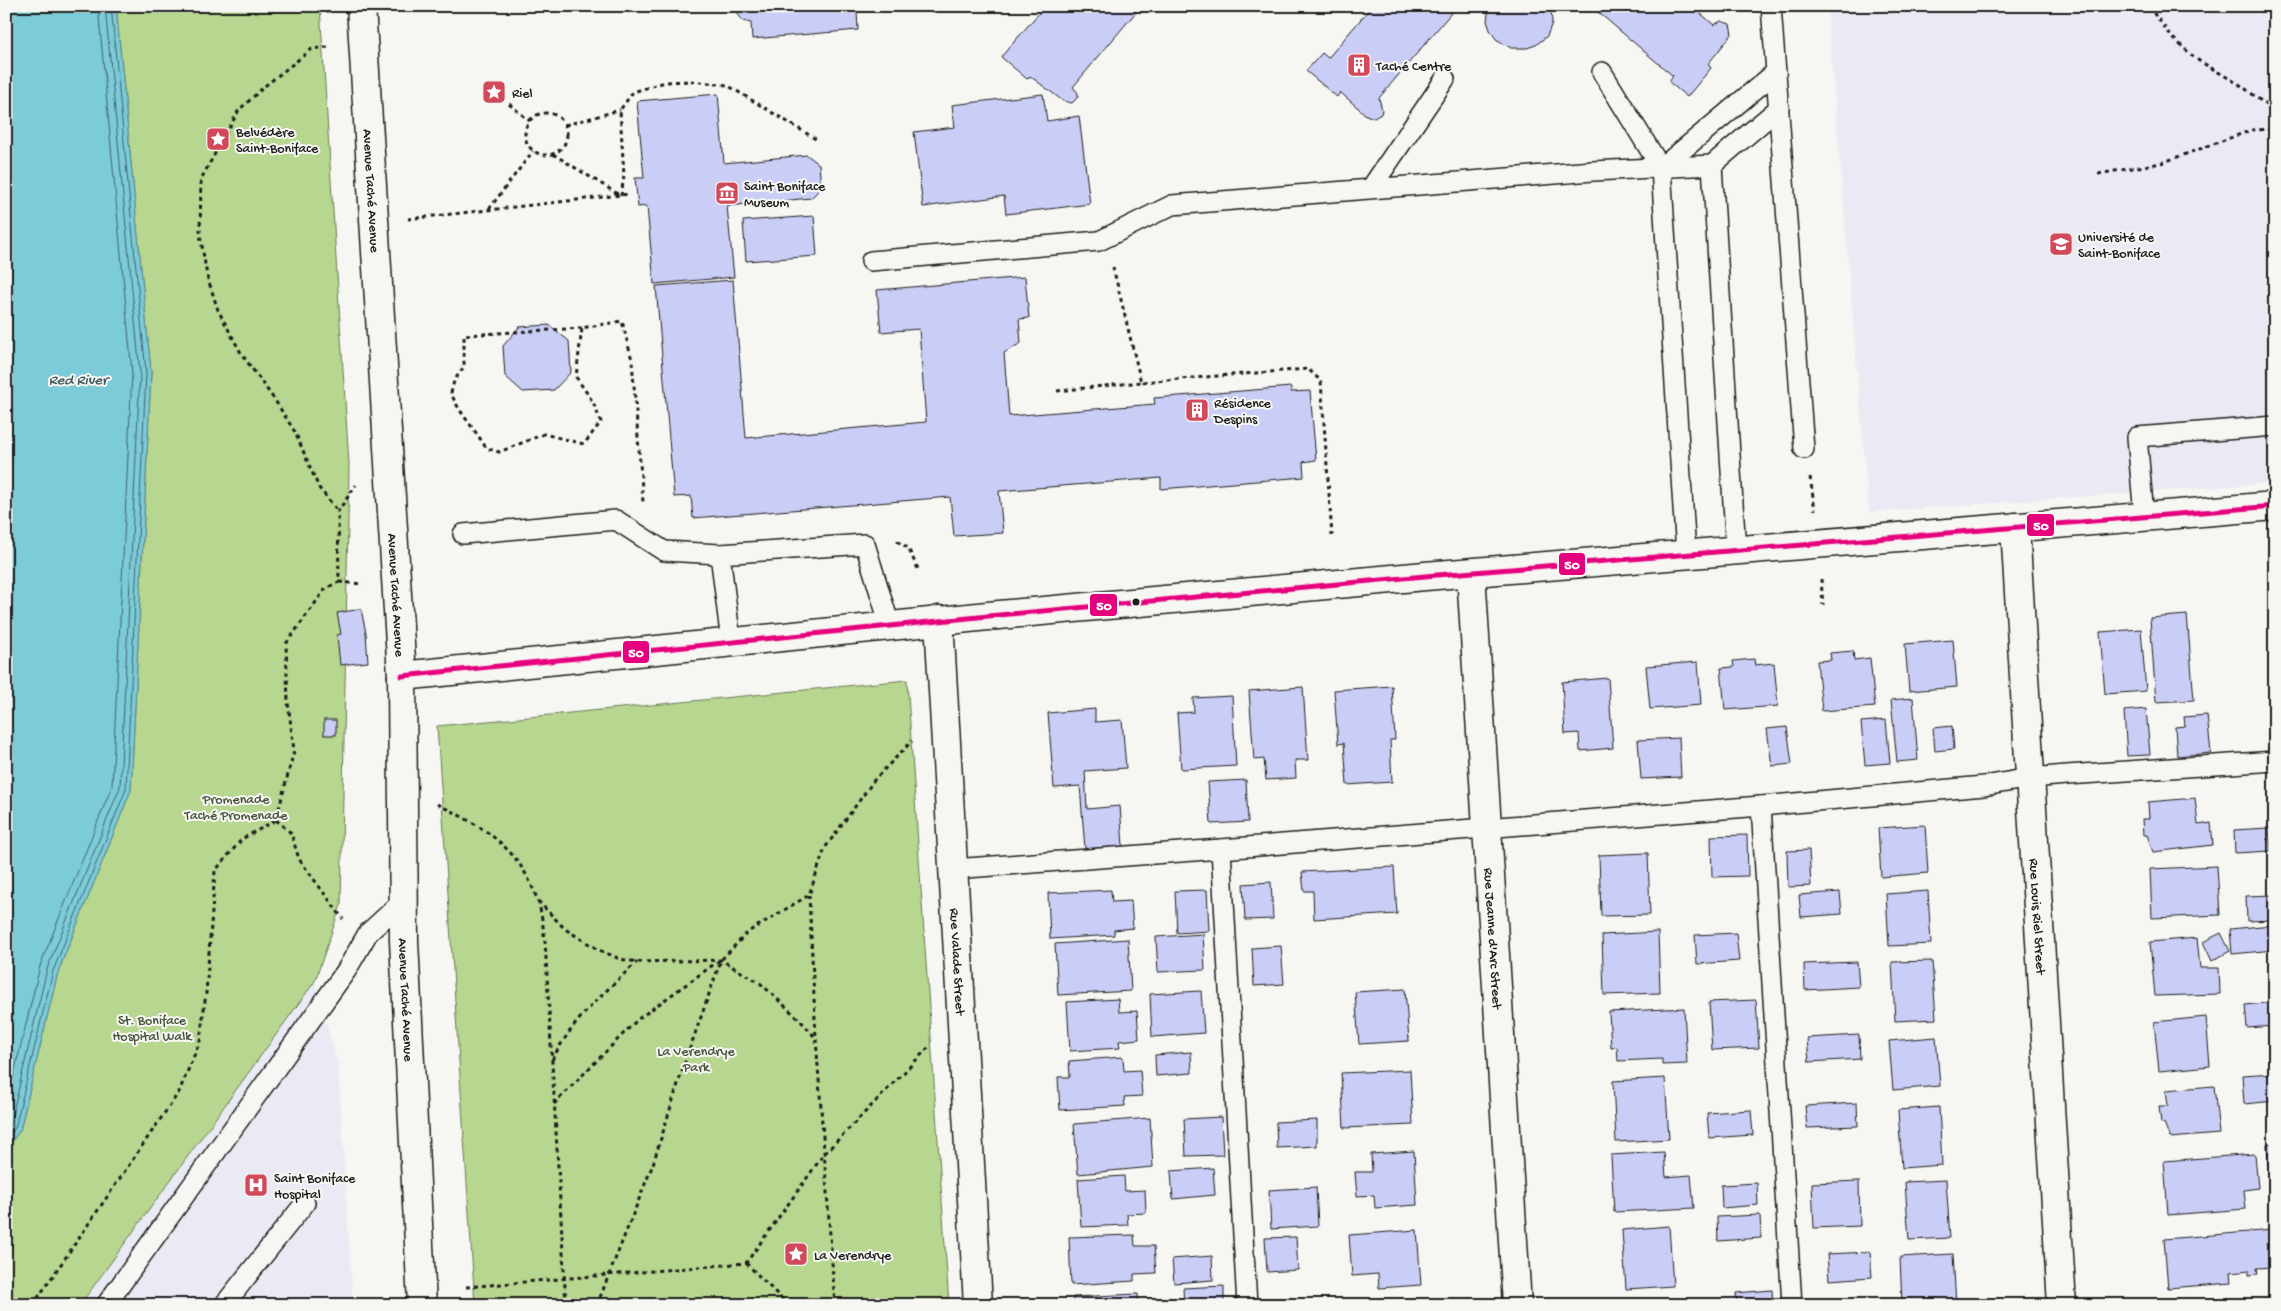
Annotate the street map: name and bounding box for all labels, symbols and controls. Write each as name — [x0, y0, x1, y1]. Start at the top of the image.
building icon: Taché Centre — [1346, 52, 1372, 78]
place label: Taché Centre — [1375, 59, 1452, 76]
place icon: Riel — [481, 79, 507, 105]
place label: Riel — [512, 86, 533, 103]
place label: Belvédère Saint-Boniface — [235, 125, 319, 158]
place icon: Belvédère Saint-Boniface — [205, 126, 231, 152]
street label: Avenue Taché Avenue — [358, 129, 382, 254]
place label: Saint Boniface Museum — [744, 179, 826, 212]
museum icon: Saint Boniface Museum — [714, 180, 740, 206]
place label: Université de Saint-Boniface — [2078, 230, 2161, 263]
school or university icon: Université de Saint-Boniface — [2048, 231, 2074, 257]
water label: Red River — [49, 372, 110, 390]
place label: Résidence Despins — [1213, 396, 1272, 429]
building icon: Résidence Despins — [1184, 397, 1210, 423]
line badge: 50 — [2026, 513, 2055, 537]
text: 50 — [2033, 519, 2049, 536]
street label: Avenue Taché Avenue — [382, 533, 407, 658]
line badge: 50 — [1558, 552, 1586, 576]
text: 50 — [1564, 558, 1580, 575]
line badge: 50 — [1089, 593, 1118, 617]
unlabelled marker — [1131, 597, 1141, 607]
text: 50 — [1096, 599, 1112, 616]
line badge: 50 — [622, 640, 650, 664]
text: 50 — [628, 646, 644, 663]
park label: Promenade Taché Promenade — [184, 792, 288, 825]
street label: Rue Louis Riel Street — [2024, 858, 2048, 976]
street label: Rue Jeanne d'Arc Street — [1479, 867, 1504, 1011]
street label: Rue Valade Street — [944, 908, 968, 1017]
street label: Avenue Taché Avenue — [393, 938, 416, 1063]
park label: St. Boniface Hospital Walk — [112, 1013, 193, 1046]
park label: La Verendrye Park — [657, 1044, 735, 1077]
place label: Saint Boniface Hospital — [274, 1171, 356, 1204]
hospital icon: Saint Boniface Hospital — [243, 1172, 269, 1198]
place icon: La Verendrye — [783, 1241, 809, 1267]
place label: La Verendrye — [814, 1248, 892, 1265]

